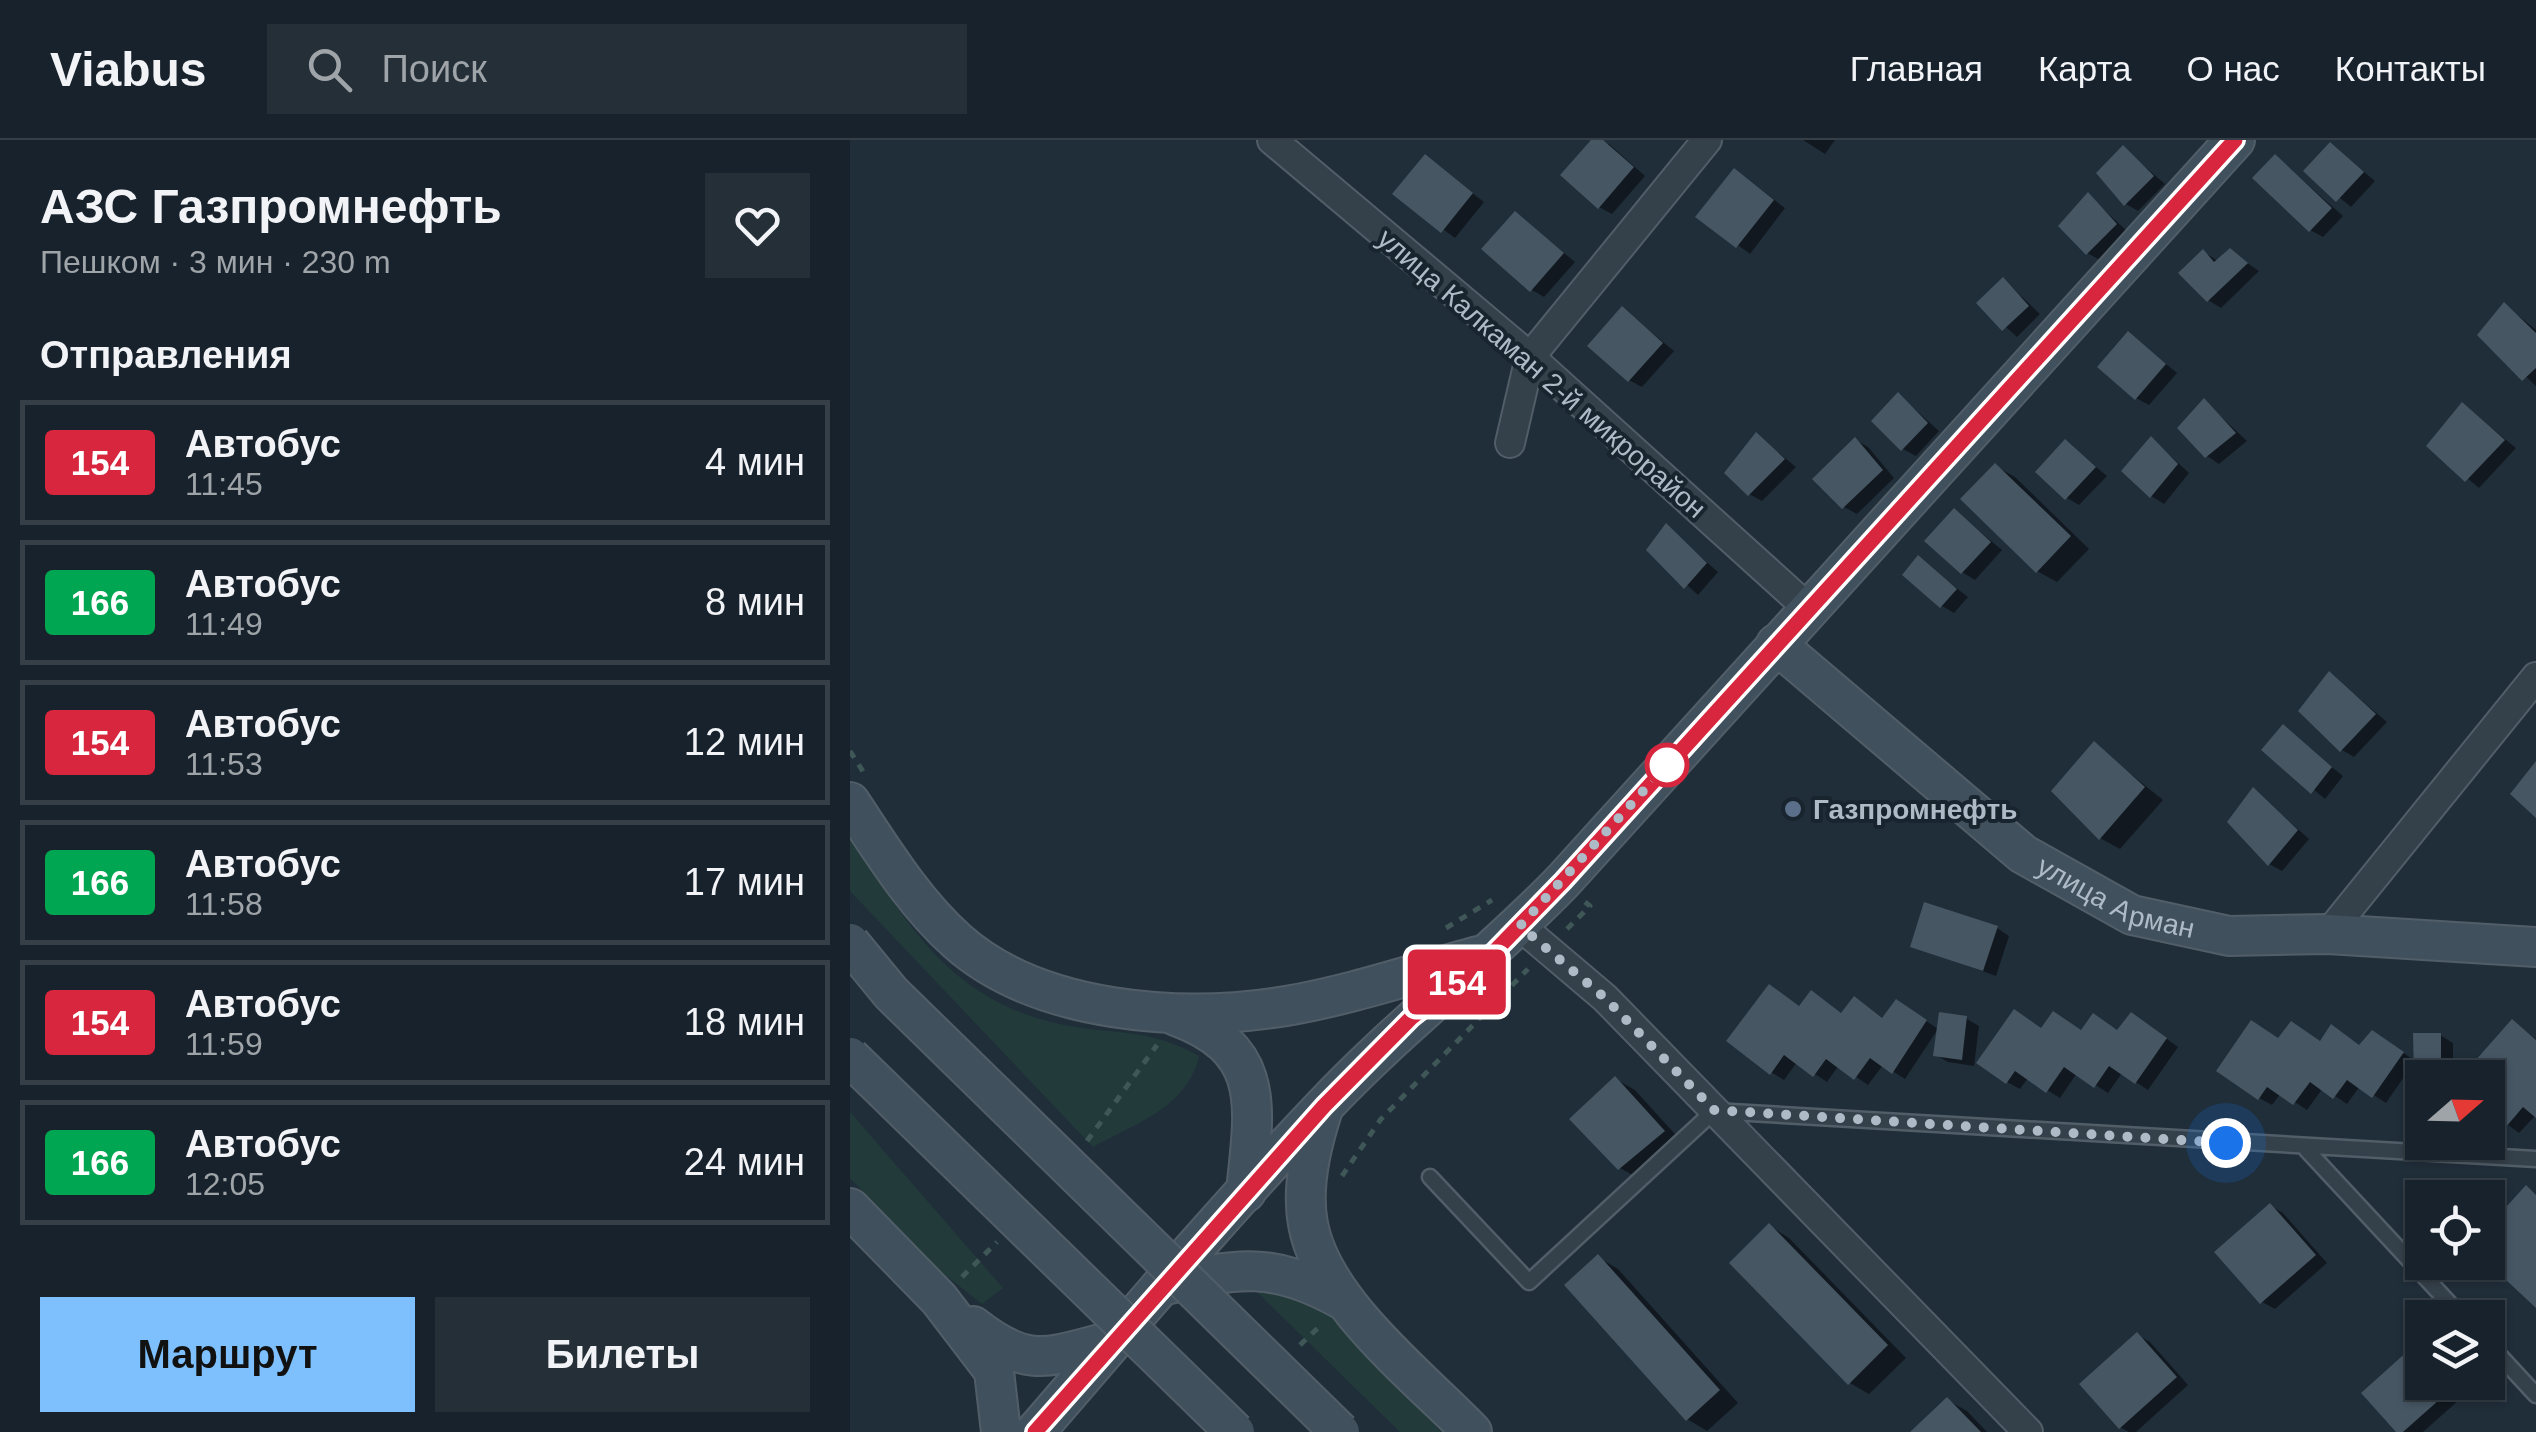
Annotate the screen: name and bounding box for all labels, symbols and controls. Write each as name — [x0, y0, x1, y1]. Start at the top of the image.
search box — [267, 24, 967, 114]
icon: search — [302, 42, 357, 97]
text: Viabus — [50, 43, 207, 96]
text: Поиск — [382, 48, 487, 90]
text: Главная — [1850, 49, 1983, 88]
text: Карта — [2038, 49, 2132, 88]
text: О нас — [2187, 49, 2280, 88]
text: Контакты — [2335, 49, 2486, 88]
button: heart — [705, 173, 810, 278]
text: АЗС Газпромнефть — [40, 180, 502, 233]
street label: улица Калкаман 2-й микрорайон — [1372, 223, 1712, 524]
text: Пешком · 3 мин · 230 m — [40, 244, 391, 280]
text: Отправления — [40, 334, 292, 376]
text: Автобус — [185, 423, 341, 465]
text: 4 мин — [705, 441, 805, 483]
text: 154 — [71, 443, 129, 482]
text: 11:45 — [185, 466, 263, 502]
text: Автобус — [185, 563, 341, 605]
text: 8 мин — [705, 581, 805, 623]
text: 166 — [71, 583, 129, 622]
text: 11:49 — [185, 606, 263, 642]
text: Автобус — [185, 703, 341, 745]
text: 12 мин — [684, 721, 805, 763]
text: 154 — [71, 723, 129, 762]
unlabelled marker — [1646, 744, 1688, 786]
text: 11:53 — [185, 746, 263, 782]
place label: Газпромнефть — [1813, 794, 2017, 825]
marker: Газпромнефть — [1782, 798, 1804, 820]
text: Автобус — [185, 843, 341, 885]
street label: улица Арман — [2032, 850, 2197, 944]
text: 17 мин — [684, 861, 805, 903]
text: 166 — [71, 863, 129, 902]
text: 11:58 — [185, 886, 263, 922]
line badge: 154 — [1400, 950, 1514, 1014]
text: 154 — [1428, 963, 1486, 1002]
text: Автобус — [185, 983, 341, 1025]
text: 18 мин — [684, 1001, 805, 1043]
text: 154 — [71, 1003, 129, 1042]
text: 11:59 — [185, 1026, 263, 1062]
north arrow — [2405, 1060, 2505, 1160]
map controls — [2405, 1060, 2505, 1400]
your location — [2201, 1118, 2251, 1168]
text: Автобус — [185, 1123, 341, 1165]
text: 24 мин — [684, 1141, 805, 1183]
text: 166 — [71, 1143, 129, 1182]
text: 12:05 — [185, 1166, 265, 1202]
button: locate — [2405, 1180, 2505, 1280]
button: Маршрут — [40, 1297, 415, 1412]
button: Билеты — [435, 1297, 810, 1412]
button: layers — [2405, 1300, 2505, 1400]

